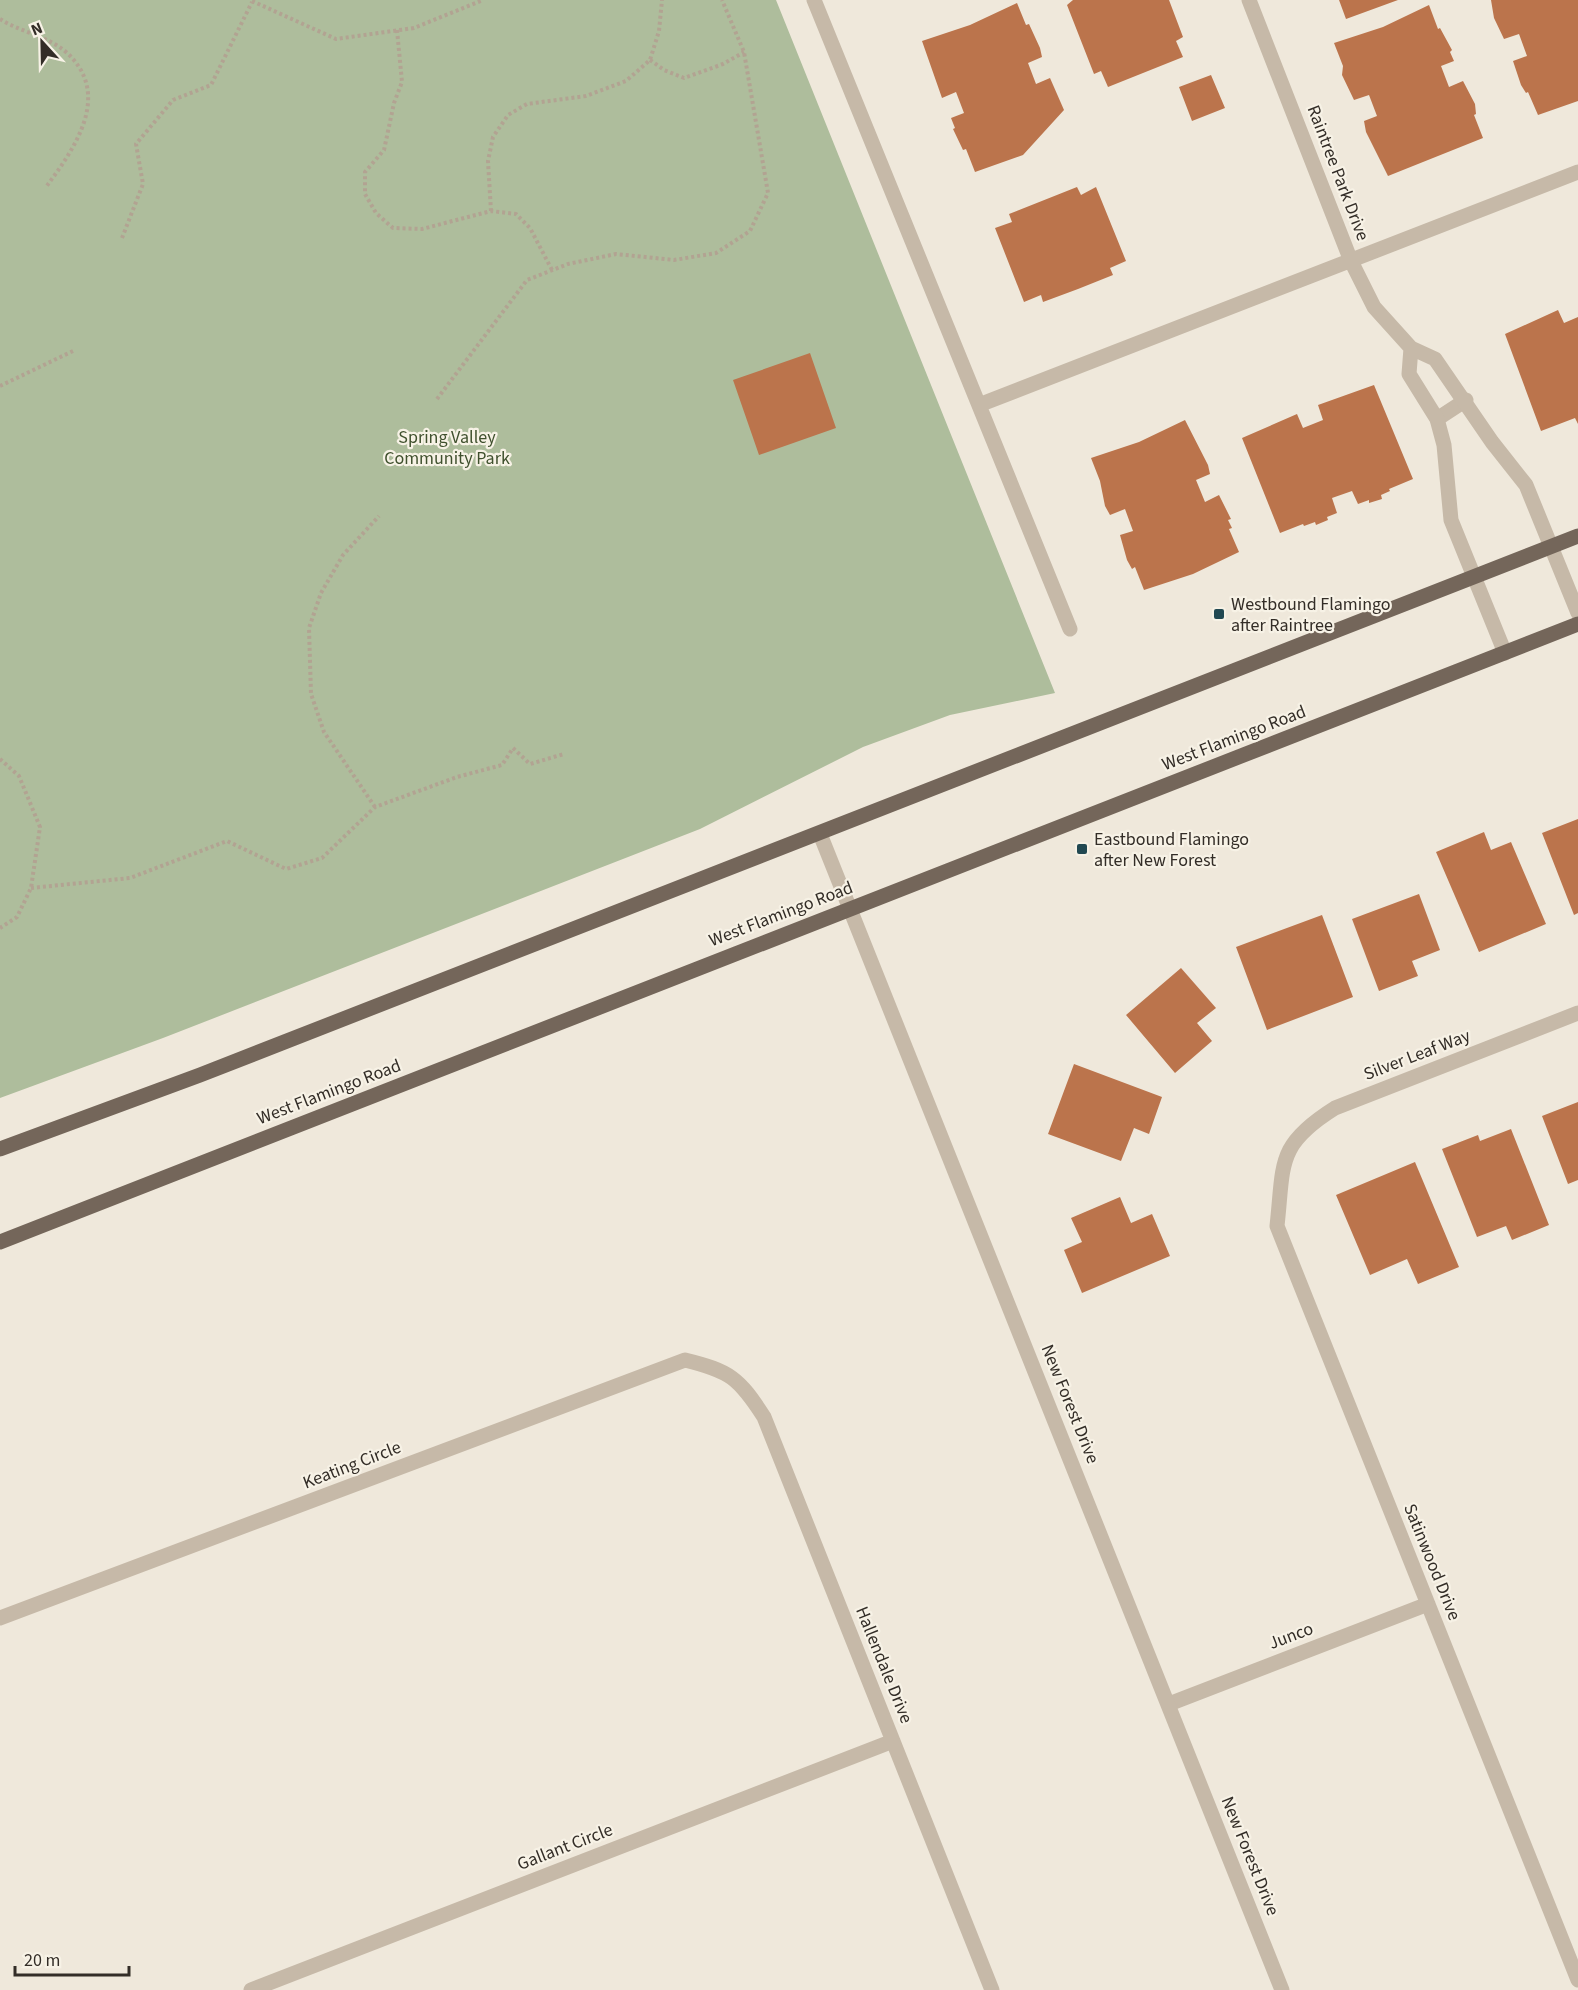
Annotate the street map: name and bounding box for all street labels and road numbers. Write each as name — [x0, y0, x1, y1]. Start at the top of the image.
street label: Raintree Park Drive — [1301, 102, 1375, 244]
street label: West Flamingo Road — [1158, 699, 1310, 777]
street label: West Flamingo Road — [705, 875, 857, 953]
street label: Silver Leaf Way — [1360, 1023, 1474, 1087]
street label: West Flamingo Road — [253, 1053, 405, 1131]
street label: New Forest Drive — [1035, 1341, 1105, 1467]
street label: Keating Circle — [299, 1435, 405, 1495]
street label: Satinwood Drive — [1397, 1500, 1467, 1624]
street label: Hallendale Drive — [849, 1603, 919, 1727]
street label: Junco — [1265, 1616, 1317, 1656]
street label: New Forest Drive — [1215, 1793, 1285, 1919]
street label: Gallant Circle — [514, 1817, 616, 1877]

